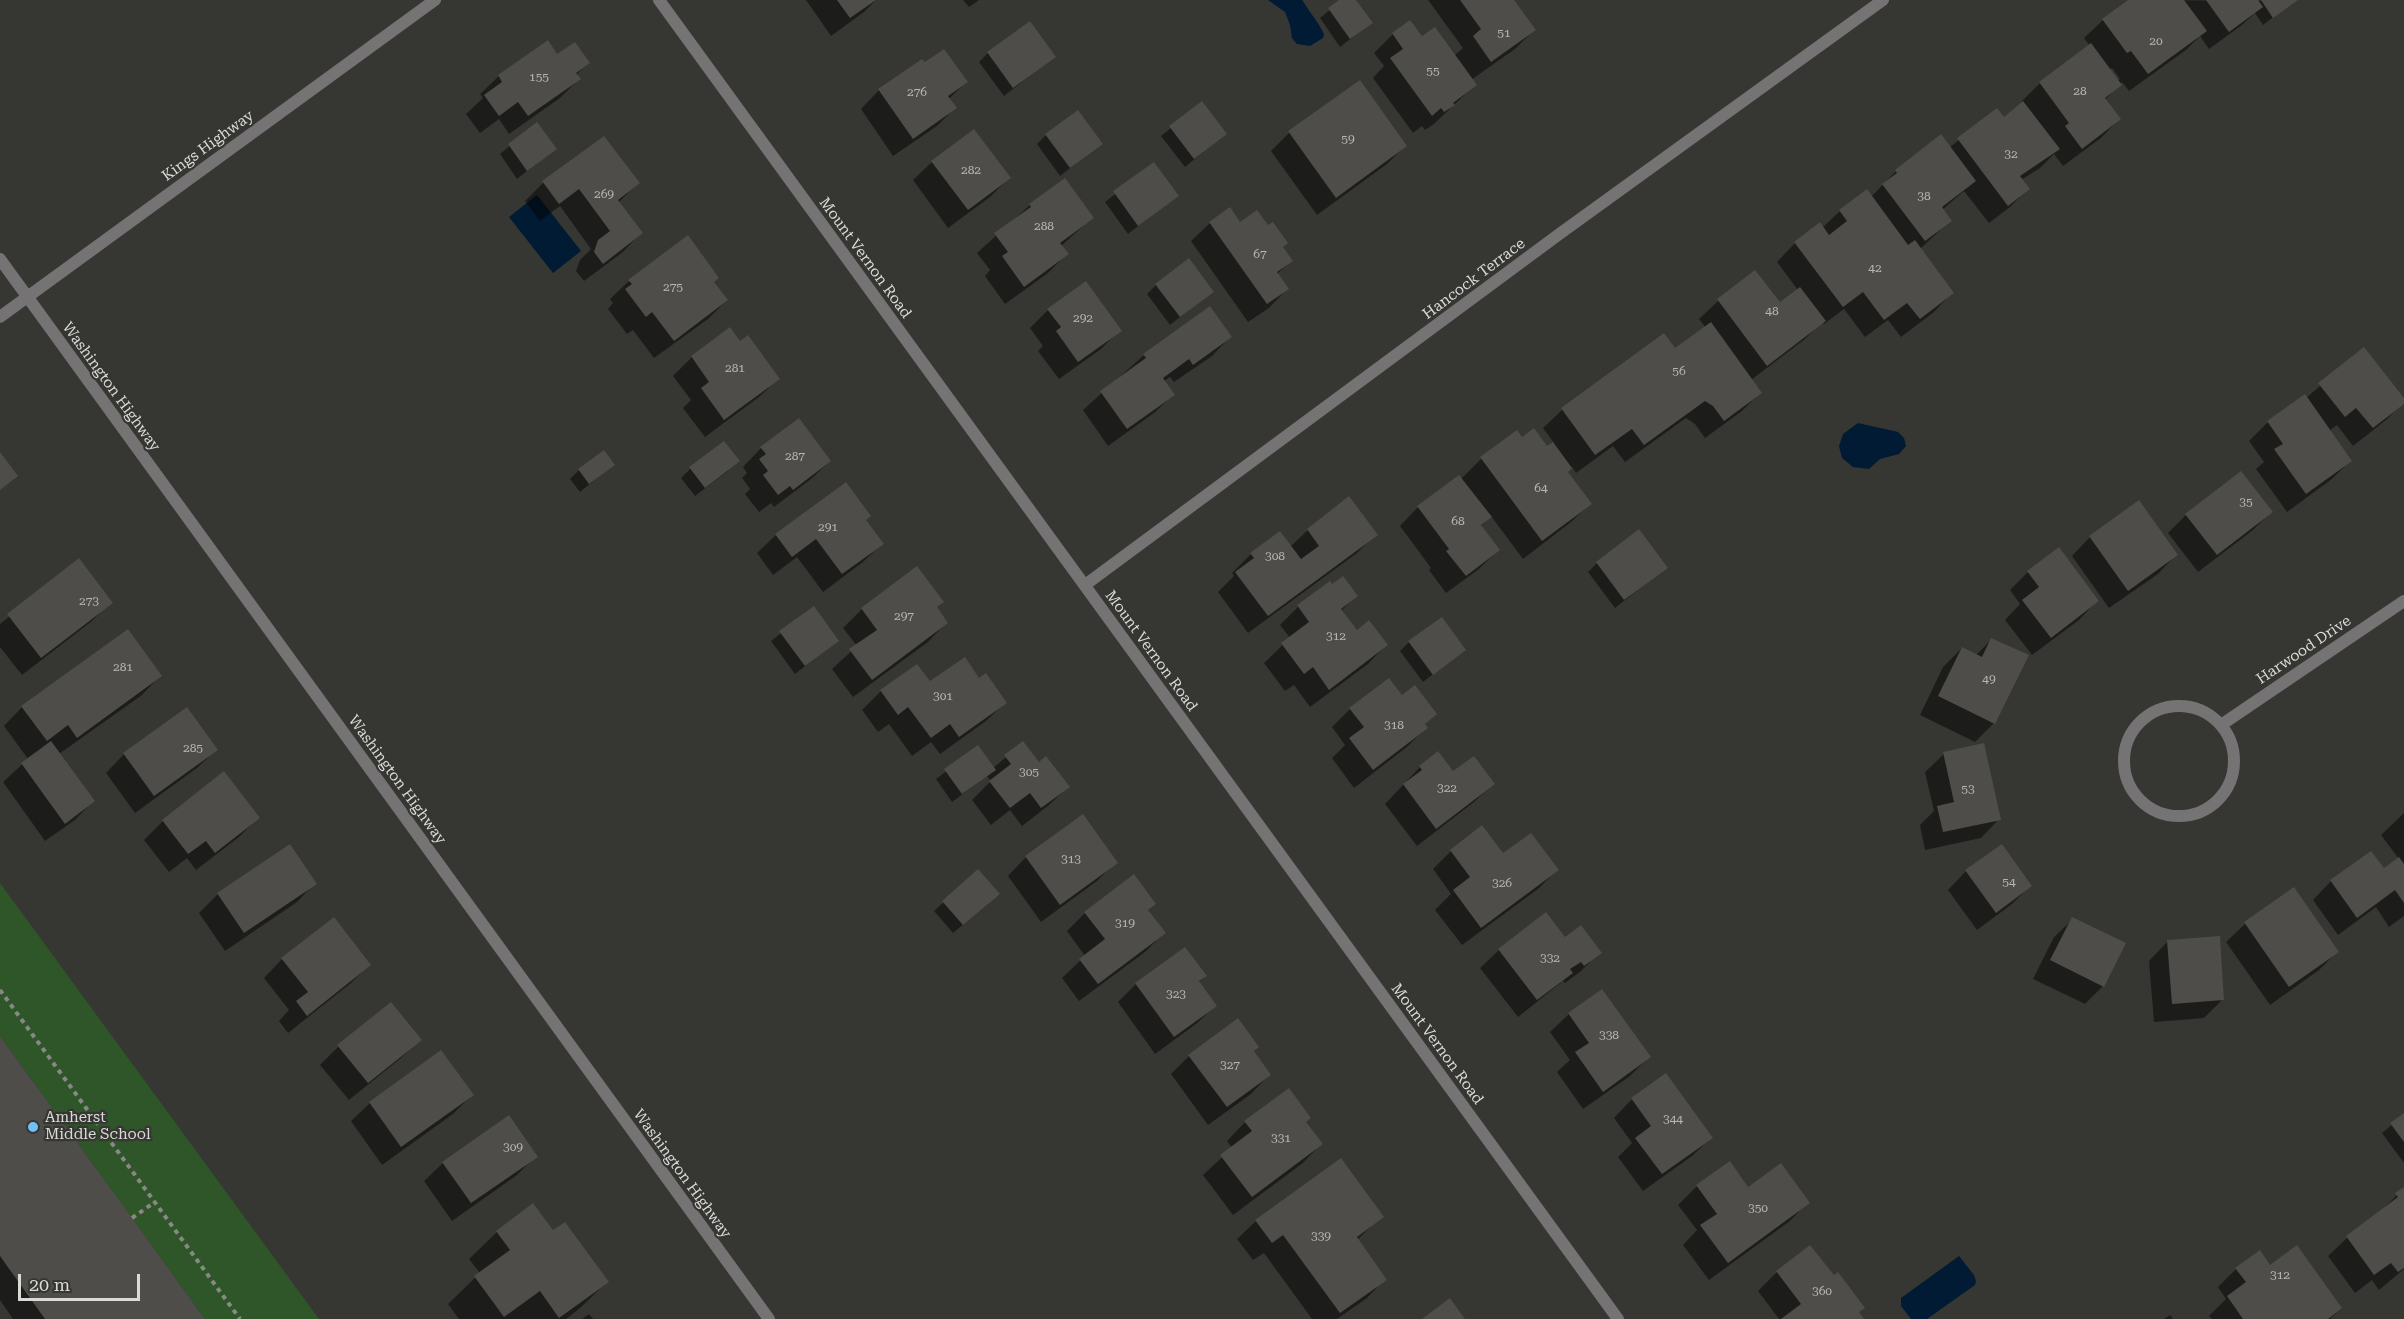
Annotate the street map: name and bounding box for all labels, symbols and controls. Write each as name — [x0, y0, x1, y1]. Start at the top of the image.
house number: 51 — [1497, 26, 1511, 40]
house number: 20 — [2149, 34, 2163, 48]
house number: 55 — [1426, 64, 1440, 78]
house number: 155 — [529, 70, 549, 84]
house number: 28 — [2073, 84, 2087, 98]
house number: 276 — [907, 85, 927, 99]
street label: Kings Highway — [159, 107, 257, 185]
house number: 59 — [1341, 132, 1355, 146]
house number: 32 — [2004, 147, 2018, 161]
house number: 282 — [961, 163, 981, 177]
house number: 269 — [594, 187, 614, 201]
house number: 38 — [1917, 189, 1931, 203]
street label: Mount Vernon Road — [815, 194, 915, 322]
house number: 288 — [1034, 219, 1054, 233]
street label: Hancock Terrace — [1419, 235, 1529, 323]
house number: 67 — [1253, 247, 1267, 261]
house number: 42 — [1868, 261, 1882, 275]
house number: 275 — [663, 280, 683, 294]
house number: 48 — [1765, 304, 1779, 318]
house number: 292 — [1073, 311, 1093, 325]
street label: Washington Highway — [58, 319, 164, 455]
house number: 281 — [725, 361, 745, 375]
house number: 56 — [1672, 364, 1686, 378]
house number: 287 — [785, 449, 805, 463]
house number: 64 — [1534, 481, 1548, 495]
house number: 35 — [2239, 495, 2253, 509]
house number: 68 — [1451, 514, 1465, 528]
house number: 291 — [818, 520, 838, 534]
house number: 308 — [1265, 549, 1285, 563]
street label: Mount Vernon Road — [1101, 587, 1201, 715]
house number: 273 — [79, 594, 99, 608]
house number: 297 — [894, 609, 914, 623]
street label: Harwood Drive — [2253, 612, 2355, 688]
house number: 312 — [1326, 629, 1346, 643]
house number: 281 — [113, 660, 133, 674]
house number: 49 — [1982, 672, 1996, 686]
house number: 301 — [933, 689, 953, 703]
street label: Washington Highway — [344, 712, 450, 848]
house number: 318 — [1384, 718, 1404, 732]
house number: 285 — [183, 741, 203, 755]
house number: 305 — [1019, 765, 1039, 779]
house number: 322 — [1437, 781, 1457, 795]
house number: 53 — [1961, 782, 1975, 796]
house number: 313 — [1061, 852, 1081, 866]
house number: 54 — [2002, 875, 2016, 889]
house number: 326 — [1492, 876, 1512, 890]
house number: 319 — [1115, 916, 1135, 930]
house number: 332 — [1540, 951, 1560, 965]
street label: Mount Vernon Road — [1387, 980, 1487, 1108]
house number: 323 — [1166, 987, 1186, 1001]
house number: 338 — [1599, 1028, 1619, 1042]
house number: 327 — [1220, 1058, 1240, 1072]
street label: Washington Highway — [629, 1106, 735, 1242]
place label: Amherst Middle School — [45, 1109, 151, 1144]
house number: 344 — [1663, 1112, 1683, 1126]
marker: Amherst Middle School — [26, 1120, 40, 1134]
house number: 331 — [1271, 1131, 1291, 1145]
house number: 309 — [503, 1140, 523, 1154]
house number: 350 — [1748, 1201, 1768, 1215]
house number: 339 — [1311, 1229, 1331, 1243]
scale bar — [21, 1262, 142, 1300]
house number: 312 — [2270, 1268, 2290, 1282]
text: 20 m — [29, 1274, 70, 1295]
house number: 360 — [1812, 1284, 1832, 1298]

